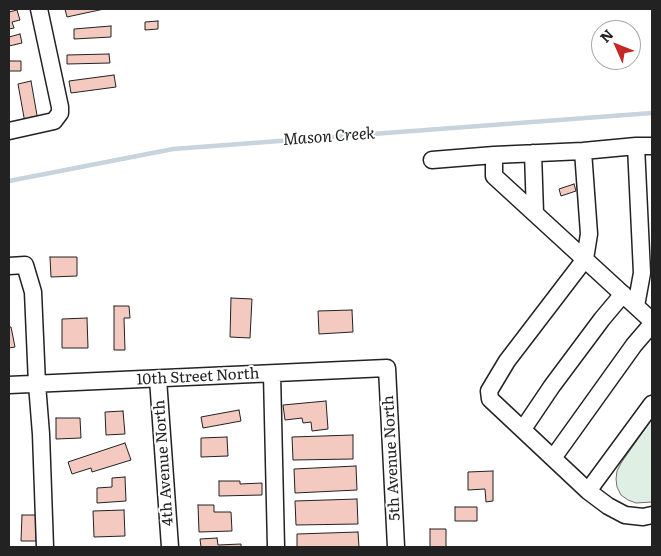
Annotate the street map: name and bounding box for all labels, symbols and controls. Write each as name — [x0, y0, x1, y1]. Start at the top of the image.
north arrow — [591, 20, 641, 70]
text: N — [595, 24, 617, 46]
water label: Mason Creek — [282, 124, 376, 150]
street label: 10th Street North — [136, 365, 260, 389]
street label: 5th Avenue North — [380, 395, 404, 521]
street label: 4th Avenue North — [151, 399, 177, 527]

